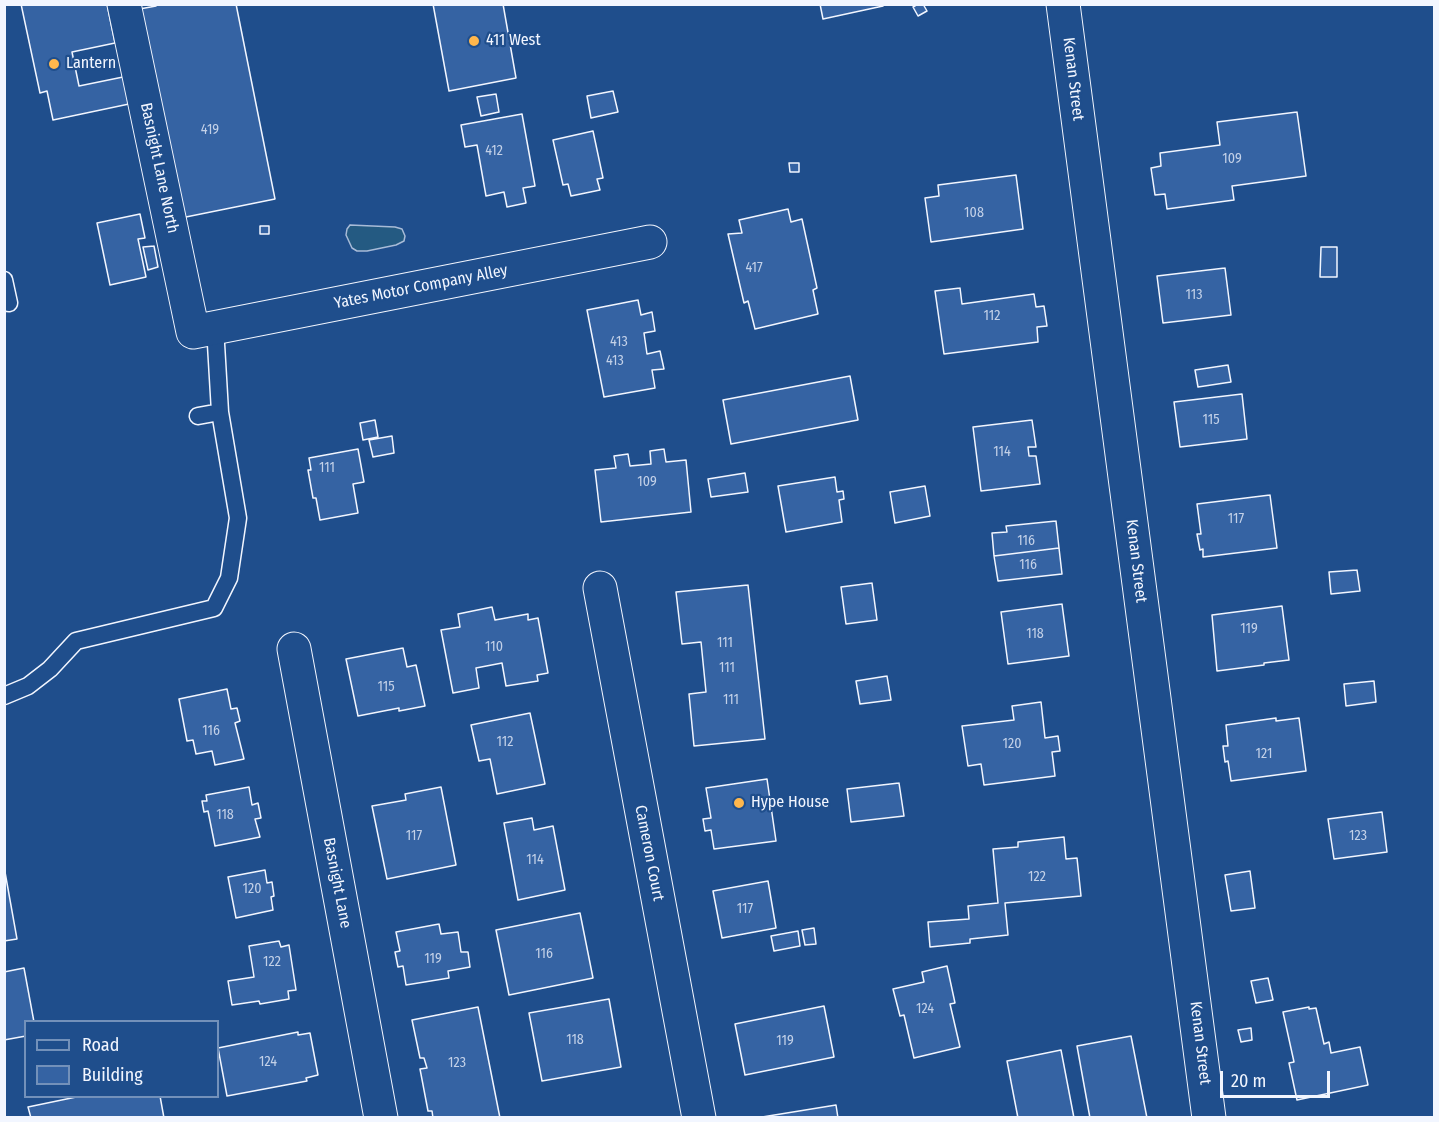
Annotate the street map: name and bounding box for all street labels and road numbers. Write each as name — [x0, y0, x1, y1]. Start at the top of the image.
street label: Kenan Street — [1058, 36, 1088, 122]
street label: Basnight Lane North — [136, 101, 182, 235]
street label: Yates Motor Company Alley — [333, 261, 509, 313]
street label: Kenan Street — [1121, 518, 1151, 604]
street label: Cameron Court — [630, 803, 668, 903]
street label: Basnight Lane — [319, 836, 355, 930]
street label: Kenan Street — [1185, 1000, 1215, 1086]

